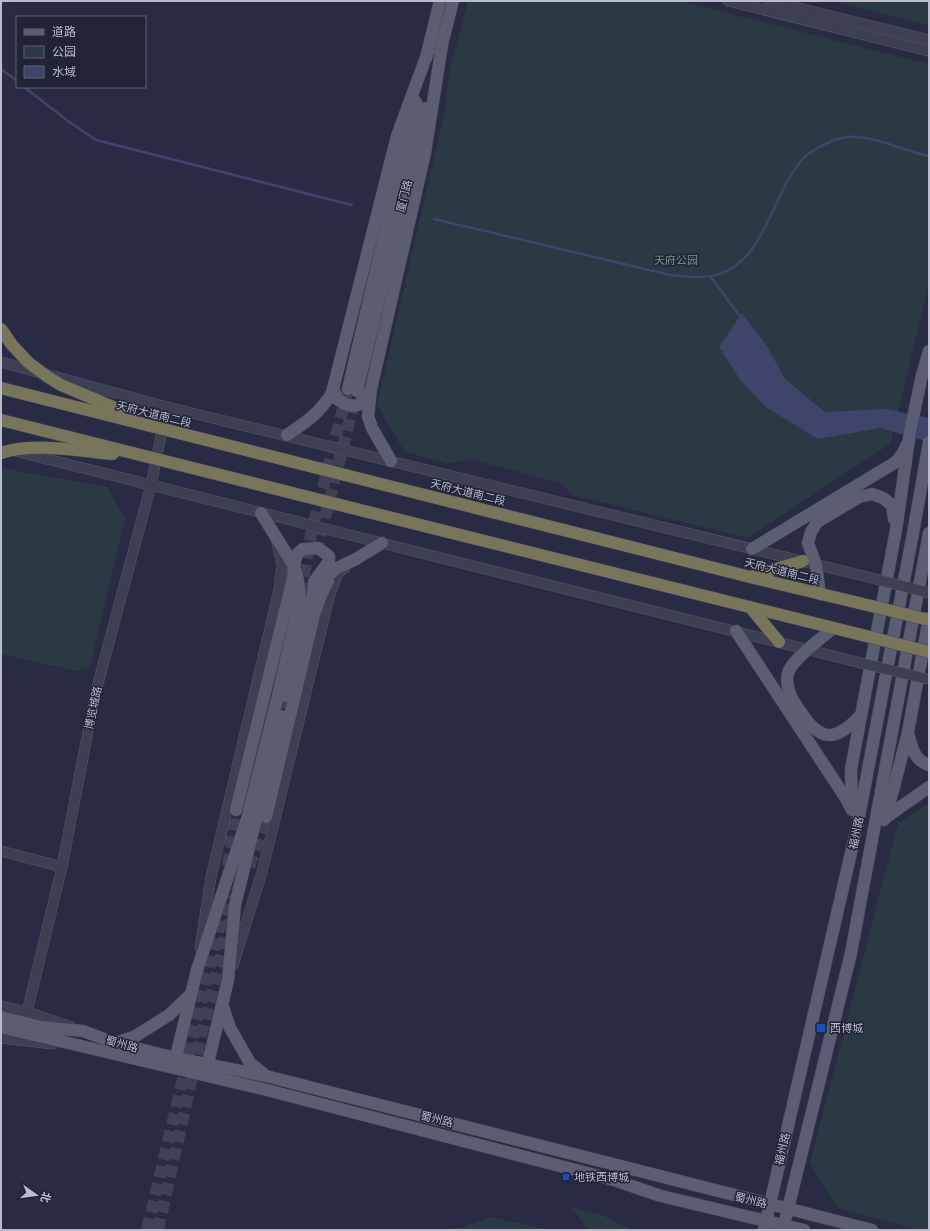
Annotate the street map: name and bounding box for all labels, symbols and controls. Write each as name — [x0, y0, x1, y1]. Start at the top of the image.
legend — [16, 16, 146, 88]
text: 道路 — [52, 25, 76, 39]
text: 公园 — [52, 45, 76, 59]
text: 水域 — [52, 65, 76, 79]
street label: 厦门路 — [394, 179, 415, 214]
park label: 天府公园 — [654, 254, 698, 267]
street label: 天府大道南二段 — [115, 399, 193, 430]
street label: 天府大道南二段 — [429, 477, 507, 508]
street label: 天府大道南二段 — [743, 556, 821, 587]
street label: 博览城路 — [83, 685, 104, 731]
street label: 福州路 — [847, 816, 866, 851]
marker: 西博城 — [815, 1022, 827, 1034]
place label: 西博城 — [830, 1022, 863, 1035]
street label: 蜀州路 — [104, 1034, 140, 1055]
street label: 蜀州路 — [419, 1109, 454, 1130]
street label: 福州路 — [772, 1132, 793, 1167]
place label: 地铁西博城 — [574, 1171, 629, 1184]
marker: 地铁西博城 — [561, 1172, 571, 1182]
north arrow — [16, 1175, 56, 1215]
text: 北 — [38, 1190, 53, 1204]
street label: 蜀州路 — [733, 1190, 768, 1211]

